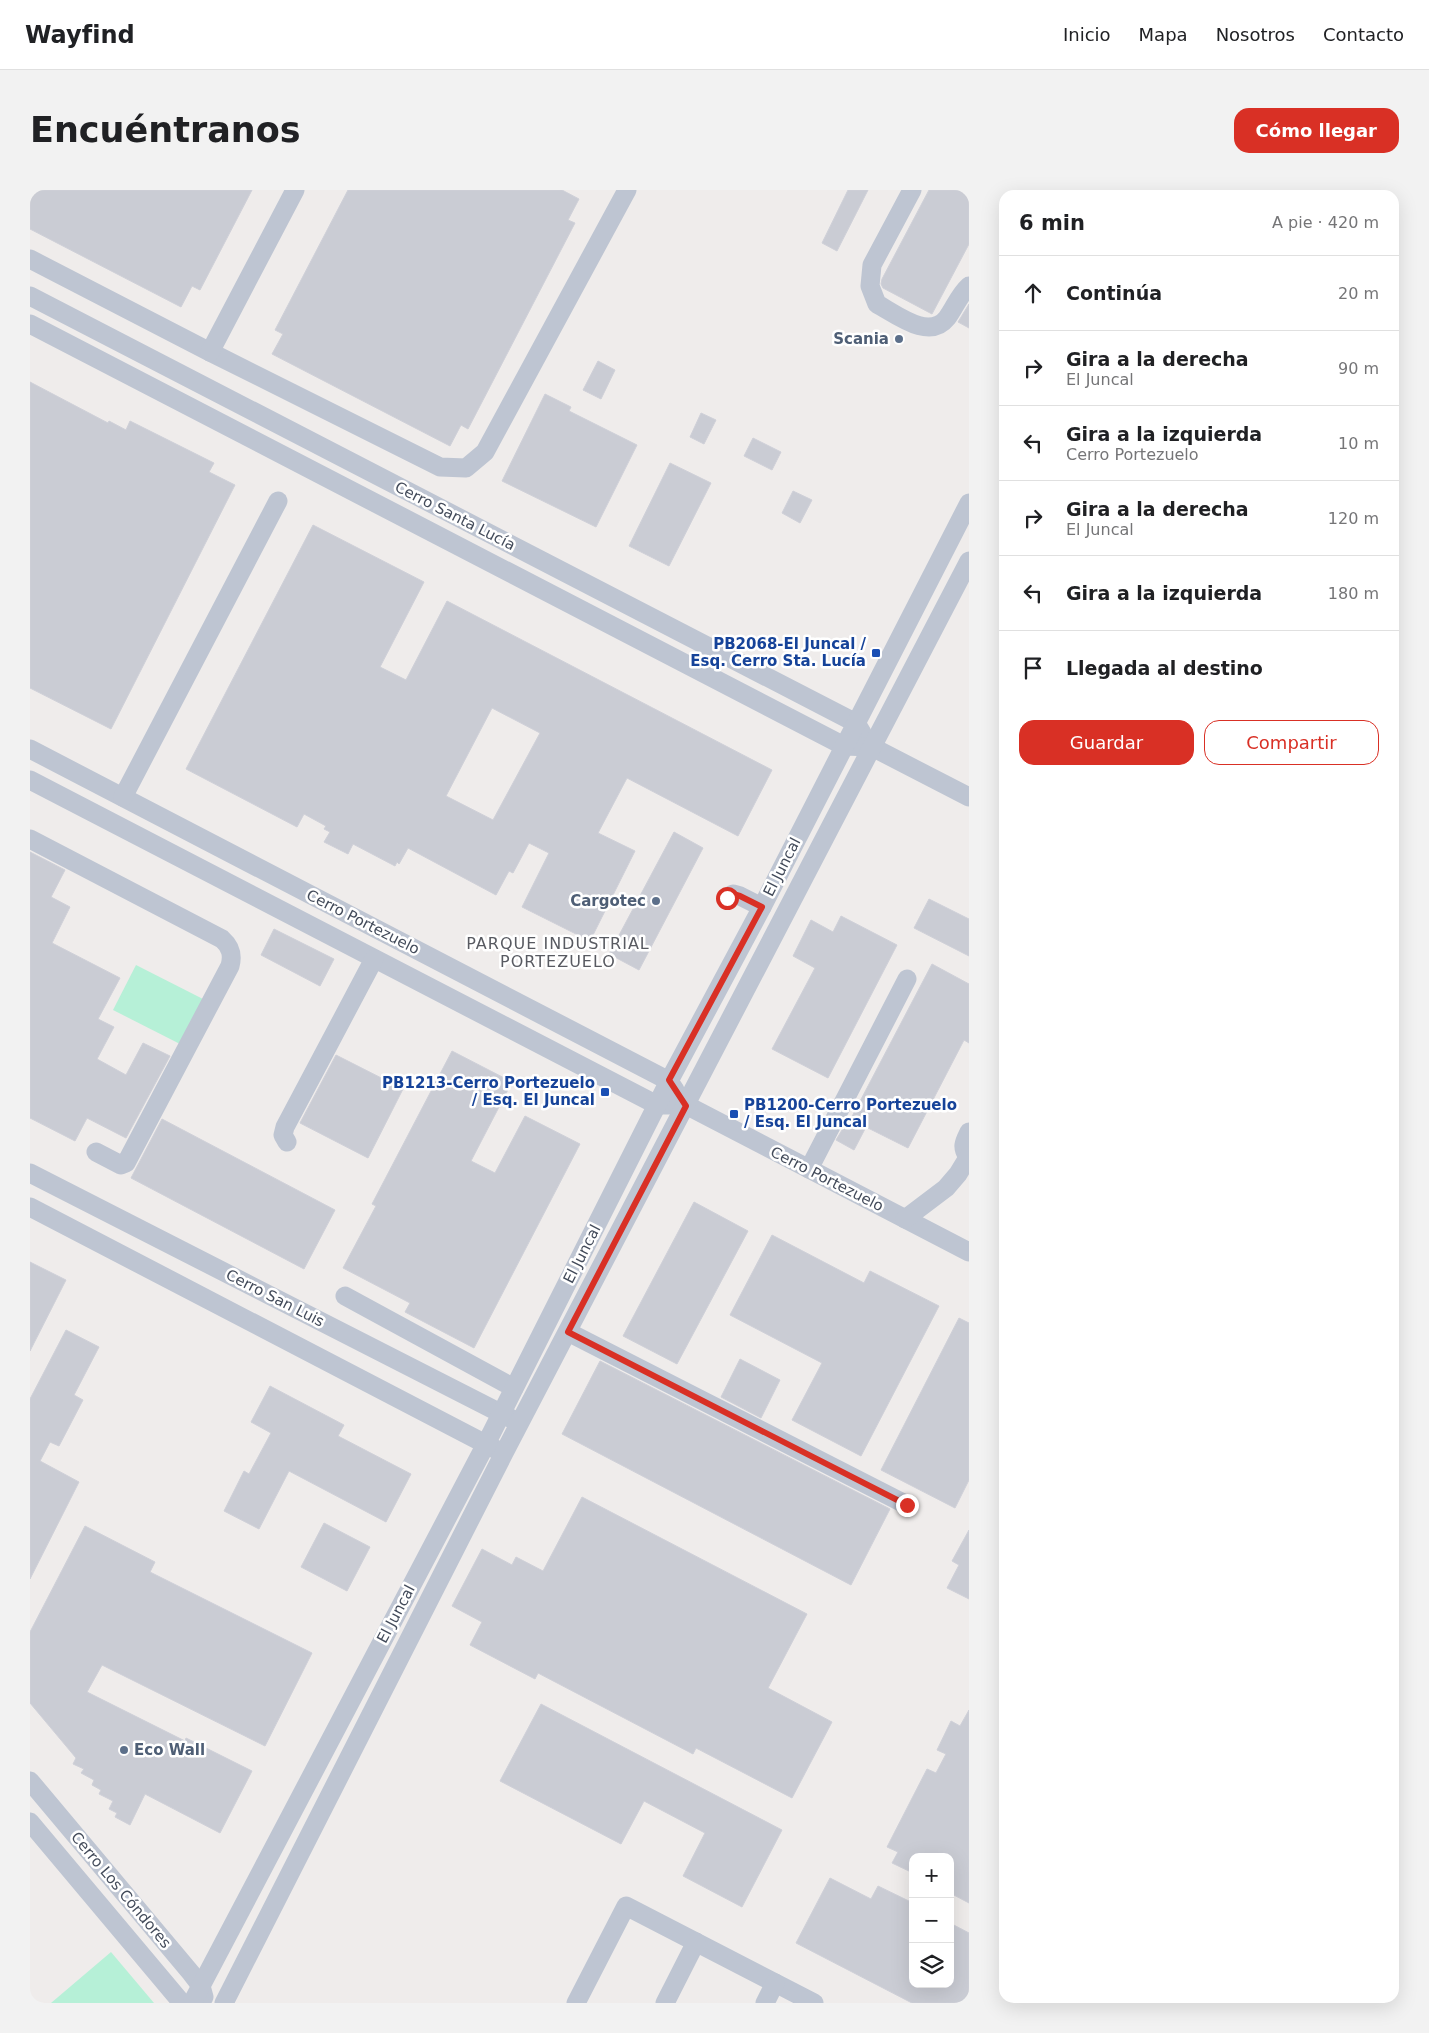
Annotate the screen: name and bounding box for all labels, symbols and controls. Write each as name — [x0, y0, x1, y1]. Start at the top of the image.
text: Wayfind — [25, 21, 135, 49]
text: Inicio — [1063, 24, 1111, 45]
text: Mapa — [1139, 24, 1188, 45]
text: Nosotros — [1216, 24, 1295, 45]
text: Contacto — [1323, 24, 1404, 45]
button: Cómo llegar — [1234, 108, 1399, 153]
text: Encuéntranos — [30, 110, 301, 150]
text: 6 min — [1019, 211, 1085, 235]
text: A pie · 420 m — [1272, 213, 1379, 232]
icon: ahead — [1019, 279, 1047, 307]
text: Continúa — [1066, 282, 1162, 304]
text: 20 m — [1338, 284, 1379, 303]
place label: Scania — [833, 330, 889, 348]
marker: Scania — [893, 333, 905, 345]
text: Gira a la derecha — [1066, 348, 1249, 370]
icon: right — [1019, 354, 1047, 382]
text: 90 m — [1338, 359, 1379, 378]
text: El Juncal — [1066, 370, 1134, 389]
text: Gira a la izquierda — [1066, 423, 1262, 445]
icon: left — [1019, 429, 1047, 457]
text: 10 m — [1338, 434, 1379, 453]
text: Cerro Portezuelo — [1066, 445, 1199, 464]
street label: Cerro Santa Lucía — [392, 478, 518, 554]
text: Gira a la derecha — [1066, 498, 1249, 520]
icon: right — [1019, 504, 1047, 532]
text: 120 m — [1328, 509, 1379, 528]
text: El Juncal — [1066, 520, 1134, 539]
icon: left — [1019, 579, 1047, 607]
text: Gira a la izquierda — [1066, 582, 1262, 604]
text: 180 m — [1328, 584, 1379, 603]
place label: PB2068-El Juncal / Esq. Cerro Sta. Lucía — [690, 635, 867, 670]
marker: PB2068-El Juncal / Esq. Cerro Sta. Lucía — [870, 647, 882, 659]
icon: arrive — [1019, 654, 1047, 682]
text: Llegada al destino — [1066, 657, 1263, 679]
button: Guardar — [1019, 720, 1194, 765]
button: Compartir — [1204, 720, 1379, 765]
street label: El Juncal — [760, 835, 804, 899]
street label: Cerro Portezuelo — [304, 886, 422, 958]
route start — [716, 887, 739, 910]
place label: Cargotec — [570, 892, 646, 910]
marker: Cargotec — [650, 895, 662, 907]
district label: PARQUE INDUSTRIAL PORTEZUELO — [466, 934, 650, 971]
place label: PB1213-Cerro Portezuelo / Esq. El Juncal — [382, 1074, 595, 1109]
marker: PB1213-Cerro Portezuelo / Esq. El Juncal — [599, 1086, 611, 1098]
place label: PB1200-Cerro Portezuelo / Esq. El Juncal — [744, 1096, 957, 1131]
marker: PB1200-Cerro Portezuelo / Esq. El Juncal — [728, 1108, 740, 1120]
street label: Cerro Portezuelo — [768, 1143, 886, 1215]
street label: El Juncal — [560, 1222, 604, 1286]
street label: Cerro San Luis — [223, 1265, 327, 1331]
route end — [896, 1494, 919, 1517]
street label: El Juncal — [373, 1582, 419, 1646]
place label: Eco Wall — [134, 1741, 205, 1759]
marker: Eco Wall — [118, 1744, 130, 1756]
street label: Cerro Los Cóndores — [67, 1828, 175, 1952]
map controls — [909, 1853, 954, 1988]
button: + — [909, 1853, 954, 1898]
button: − — [909, 1898, 954, 1943]
button: layers — [909, 1943, 954, 1988]

